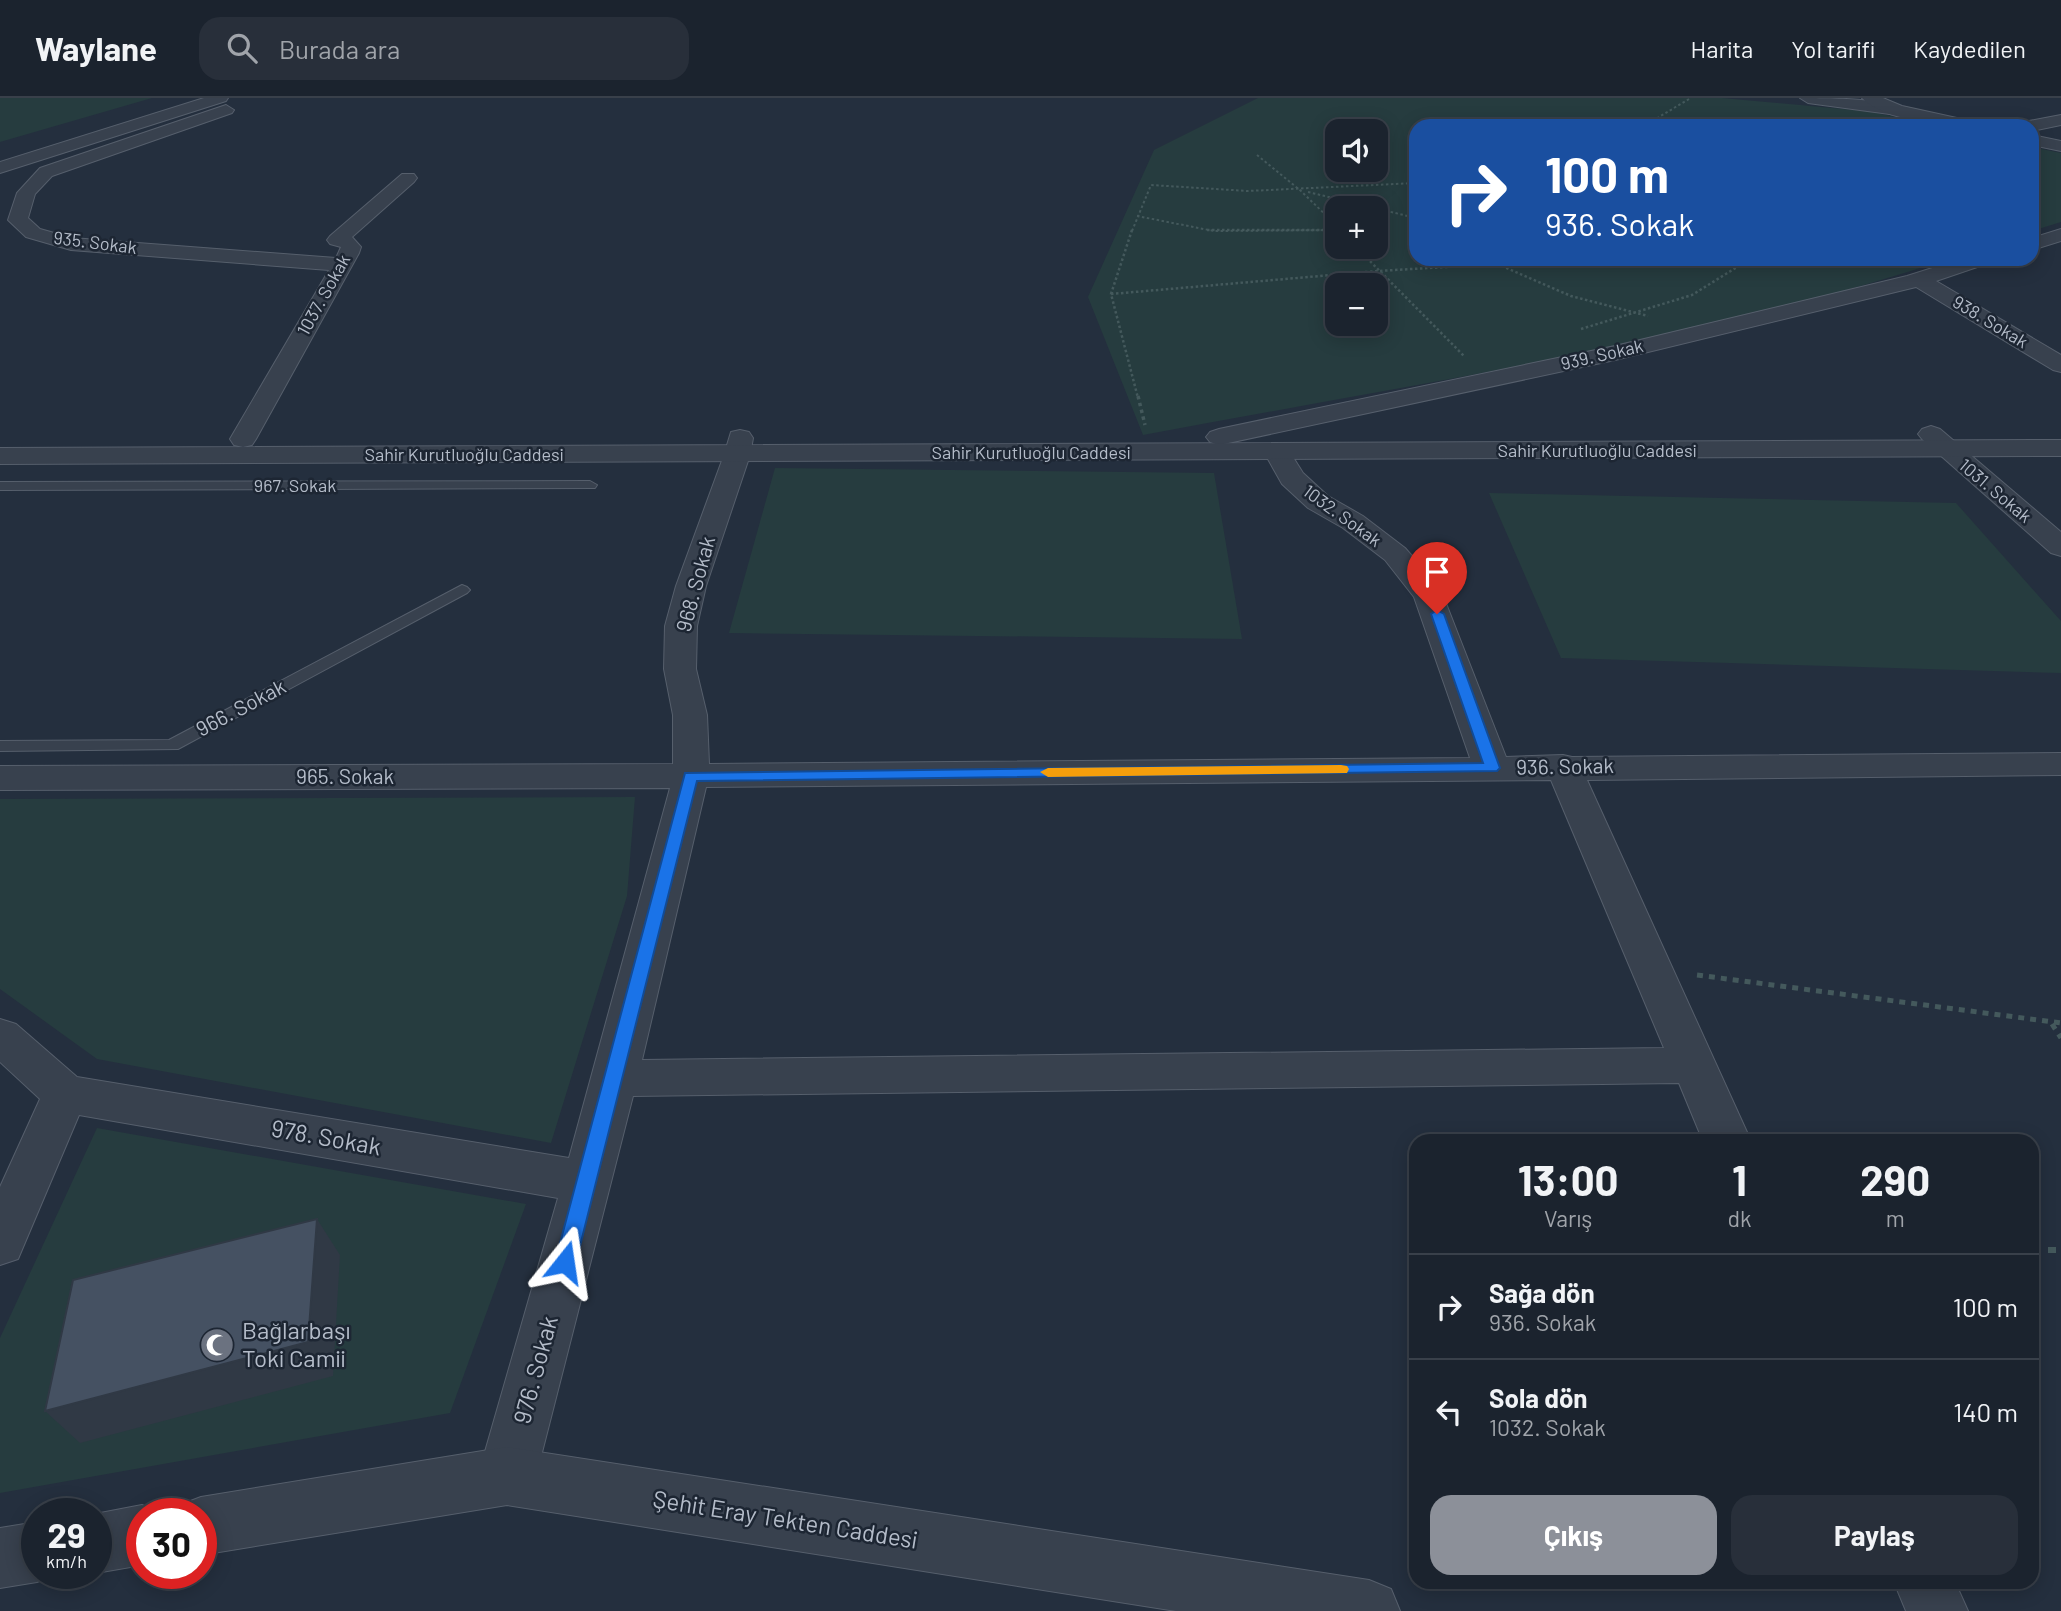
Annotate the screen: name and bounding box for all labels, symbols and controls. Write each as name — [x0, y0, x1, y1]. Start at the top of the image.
search box — [199, 17, 689, 80]
text: Waylane — [35, 28, 157, 68]
icon: search — [223, 29, 261, 67]
text: Burada ara — [279, 33, 400, 64]
text: Harita — [1690, 34, 1753, 63]
text: Yol tarifi — [1791, 34, 1875, 63]
text: Kaydedilen — [1913, 34, 2026, 63]
map controls — [1325, 119, 1388, 336]
button: sound — [1325, 119, 1388, 182]
text: 100 m — [1545, 144, 1669, 203]
icon: right — [1430, 147, 1521, 238]
button: + — [1325, 196, 1388, 259]
text: 936. Sokak — [1545, 204, 1694, 242]
street label: 935. Sokak — [52, 226, 138, 258]
street label: 1037. Sokak — [292, 250, 354, 339]
button: − — [1325, 273, 1388, 336]
street label: 938. Sokak — [1949, 290, 2032, 352]
street label: 939. Sokak — [1558, 334, 1645, 374]
street label: Sahir Kurutluoğlu Caddesi — [1498, 439, 1696, 461]
street label: Sahir Kurutluoğlu Caddesi — [932, 441, 1130, 463]
street label: Sahir Kurutluoğlu Caddesi — [365, 443, 563, 465]
street label: 1031. Sokak — [1955, 454, 2036, 527]
street label: 967. Sokak — [254, 474, 336, 496]
street label: 1032. Sokak — [1299, 479, 1386, 551]
street label: 968. Sokak — [670, 533, 719, 634]
pin — [1407, 542, 1467, 614]
icon: arrive — [1418, 553, 1456, 591]
street label: 966. Sokak — [191, 673, 289, 741]
street label: 936. Sokak — [1516, 752, 1614, 779]
street label: 965. Sokak — [296, 763, 394, 788]
street label: 978. Sokak — [269, 1113, 383, 1160]
text: 13:00 — [1518, 1154, 1619, 1204]
text: 1 — [1732, 1154, 1747, 1204]
text: 290 — [1860, 1154, 1930, 1204]
text: Varış — [1544, 1204, 1592, 1232]
text: dk — [1727, 1204, 1752, 1232]
text: m — [1886, 1204, 1905, 1232]
position arrow — [528, 1225, 602, 1299]
text: Sağa dön — [1489, 1277, 1595, 1308]
icon: right — [1430, 1288, 1468, 1326]
text: 100 m — [1953, 1291, 2018, 1322]
text: 936. Sokak — [1489, 1308, 1596, 1336]
street label: 976. Sokak — [506, 1312, 563, 1427]
place label: Bağlarbaşı Toki Camii — [242, 1315, 351, 1372]
mosque icon: Bağlarbaşı Toki Camii — [198, 1326, 236, 1364]
text: Sola dön — [1489, 1382, 1587, 1413]
icon: left — [1430, 1393, 1468, 1431]
text: 140 m — [1953, 1396, 2018, 1427]
text: 1032. Sokak — [1489, 1413, 1606, 1441]
street label: Şehit Eray Tekten Caddesi — [651, 1483, 920, 1554]
button: Çıkış — [1430, 1495, 1717, 1575]
button: Paylaş — [1731, 1495, 2018, 1575]
speed limit sign: 30 — [126, 1498, 217, 1589]
text: 29 — [47, 1513, 86, 1555]
text: km/h — [46, 1550, 87, 1572]

